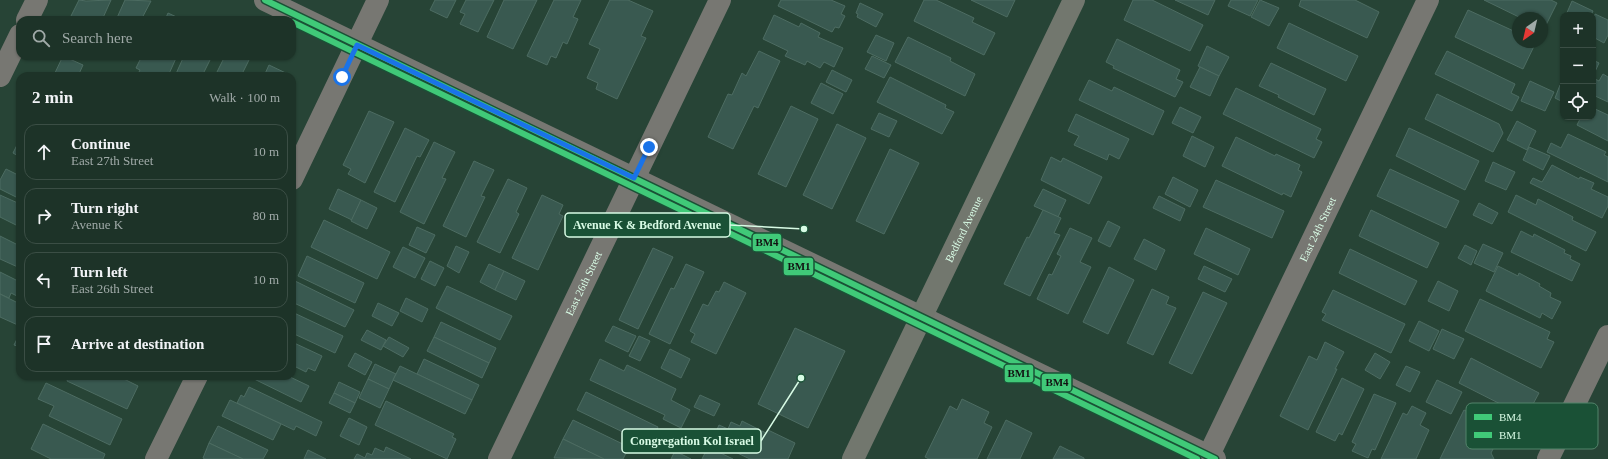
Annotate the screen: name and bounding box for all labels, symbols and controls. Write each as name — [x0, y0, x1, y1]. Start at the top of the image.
north arrow — [1512, 12, 1548, 48]
map controls — [1560, 12, 1596, 120]
button: + — [1560, 12, 1596, 48]
search box — [16, 16, 296, 60]
icon: search — [30, 27, 52, 49]
text: Search here — [62, 30, 132, 46]
button: − — [1560, 48, 1596, 84]
route start — [333, 68, 351, 86]
button: locate — [1560, 84, 1596, 120]
text: 2 min — [32, 88, 73, 107]
text: Walk · 100 m — [209, 90, 280, 105]
text: Continue — [71, 136, 130, 152]
route end — [640, 138, 658, 156]
icon: ahead — [33, 141, 55, 163]
text: 10 m — [253, 144, 279, 159]
text: East 27th Street — [71, 153, 153, 168]
street label: Bedford Avenue — [943, 194, 985, 264]
street label: East 24th Street — [1297, 195, 1338, 263]
text: Turn right — [71, 200, 138, 216]
icon: right — [33, 205, 55, 227]
text: 80 m — [253, 208, 279, 223]
callout: Avenue K & Bedford Avenue — [565, 213, 730, 237]
text: Avenue K — [71, 217, 123, 232]
text: Avenue K & Bedford Avenue — [573, 218, 722, 232]
line badge: BM4 — [752, 233, 782, 252]
text: BM4 — [755, 236, 779, 248]
street label: East 26th Street — [563, 249, 604, 317]
line badge: BM1 — [783, 257, 814, 276]
text: BM1 — [787, 260, 811, 272]
text: Turn left — [71, 264, 128, 280]
icon: left — [33, 269, 55, 291]
text: 10 m — [253, 272, 279, 287]
text: East 26th Street — [71, 281, 153, 296]
icon: arrive — [33, 333, 55, 355]
text: Arrive at destination — [71, 336, 204, 352]
line badge: BM1 — [1004, 364, 1034, 383]
text: BM1 — [1007, 367, 1031, 379]
line badge: BM4 — [1041, 373, 1072, 392]
text: BM4 — [1045, 376, 1069, 388]
legend — [1466, 403, 1598, 449]
text: BM4 — [1499, 411, 1522, 423]
callout: Congregation Kol Israel — [622, 429, 761, 453]
text: BM1 — [1499, 429, 1522, 441]
text: Congregation Kol Israel — [630, 434, 755, 448]

